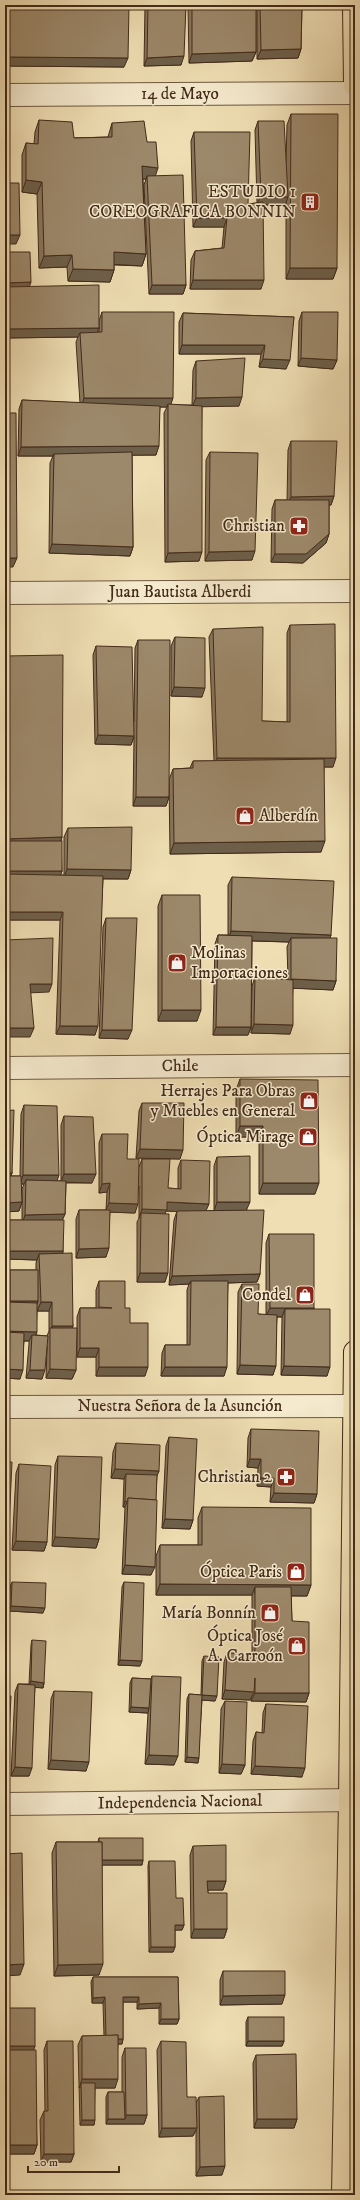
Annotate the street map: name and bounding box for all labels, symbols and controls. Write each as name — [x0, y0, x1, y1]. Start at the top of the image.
street label: 14 de Mayo — [141, 83, 219, 105]
place label: ESTUDIO 1 COREOGRAFICA BONNIN — [89, 181, 296, 223]
building icon: ESTUDIO 1 COREOGRAFICA BONNIN — [299, 191, 321, 213]
place label: Christian — [222, 515, 285, 537]
pharmacy icon: Christian — [288, 515, 310, 537]
street label: Juan Bautista Alberdi — [107, 581, 251, 603]
shop icon: Alberdín — [234, 805, 256, 827]
place label: Alberdín — [259, 805, 318, 827]
place label: Molinas Importaciones — [191, 942, 288, 984]
shop icon: Molinas Importaciones — [166, 952, 188, 974]
street label: Chile — [161, 1055, 199, 1077]
place label: Herrajes Para Obras y Muebles en General — [150, 1080, 295, 1122]
shop icon: Herrajes Para Obras y Muebles en General — [298, 1090, 320, 1112]
place label: Óptica Mirage — [197, 1125, 294, 1148]
shop icon: Óptica Mirage — [297, 1126, 319, 1148]
place label: Condel — [242, 1284, 291, 1306]
shop icon: Condel — [294, 1284, 316, 1306]
street label: Nuestra Señora de la Asunción — [78, 1395, 283, 1417]
place label: Christian 2 — [197, 1466, 273, 1488]
pharmacy icon: Christian 2 — [275, 1466, 297, 1488]
place label: Óptica Paris — [200, 1560, 282, 1583]
shop icon: Óptica Paris — [285, 1561, 307, 1583]
place label: María Bonnín — [162, 1602, 256, 1624]
shop icon: María Bonnín — [259, 1602, 281, 1624]
place label: Óptica José A. Carroón — [207, 1624, 283, 1667]
shop icon: Óptica José A. Carroón — [286, 1635, 308, 1657]
street label: Independencia Nacional — [98, 1790, 262, 1814]
scale bar — [28, 2148, 119, 2174]
text: 20 m — [34, 2155, 58, 2170]

